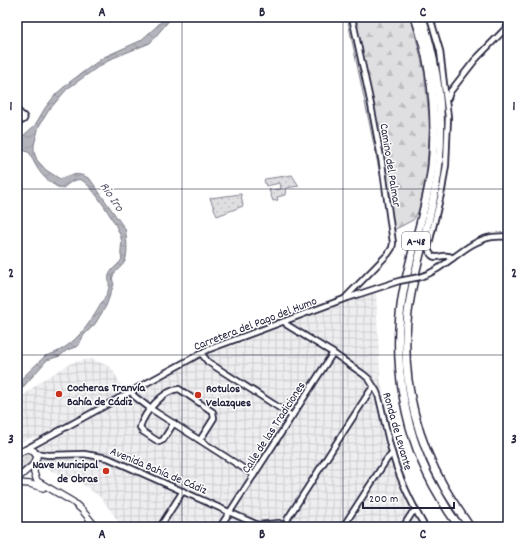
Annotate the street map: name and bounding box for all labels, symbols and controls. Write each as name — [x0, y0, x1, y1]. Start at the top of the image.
text: A — [98, 4, 106, 23]
text: B — [259, 4, 265, 23]
text: C — [420, 4, 427, 23]
text: 1 — [10, 98, 13, 117]
text: 1 — [513, 98, 516, 117]
street label: Camino del Palmar — [375, 122, 405, 209]
water label: Rio Iro — [94, 179, 128, 217]
road number: A-48 — [402, 232, 430, 250]
text: 2 — [8, 265, 14, 284]
text: 2 — [511, 265, 517, 284]
street label: Carretera del Pago del Humo — [192, 293, 320, 356]
street label: Calle de las Tradiciones — [238, 379, 310, 477]
place label: Cocheras Tranvía Bahía de Cádiz — [67, 380, 146, 411]
place label: Rotulos Velazques — [206, 381, 251, 412]
marker: Cocheras Tranvía Bahía de Cádiz — [54, 389, 64, 399]
marker: Rotulos Velazques — [193, 390, 203, 400]
street label: Ronda de Levante — [377, 390, 416, 472]
text: 3 — [8, 431, 14, 450]
text: 3 — [511, 431, 517, 450]
street label: Avenida Bahía de Cádiz — [107, 443, 210, 500]
place label: Nave Municipal de Obras — [32, 457, 98, 488]
marker: Nave Municipal de Obras — [101, 466, 111, 476]
scale bar — [363, 484, 454, 510]
text: 200 m — [369, 491, 398, 508]
text: A — [98, 526, 106, 544]
text: B — [259, 526, 265, 544]
text: C — [420, 526, 427, 544]

